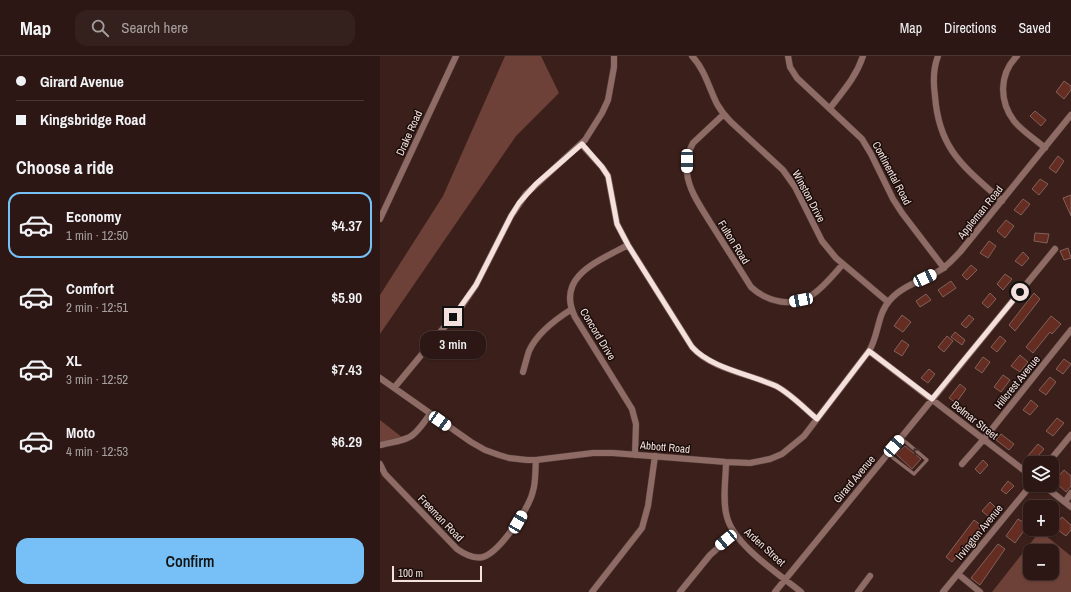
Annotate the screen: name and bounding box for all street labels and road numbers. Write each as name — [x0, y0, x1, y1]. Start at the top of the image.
street label: Drake Road — [393, 108, 425, 158]
street label: Continental Road — [869, 139, 915, 207]
street label: Winston Drive — [789, 167, 829, 225]
street label: Appleman Road — [954, 182, 1006, 242]
street label: Fulton Road — [715, 217, 753, 267]
street label: Concord Drive — [577, 305, 619, 363]
street label: Hillcrest Avenue — [991, 352, 1043, 412]
street label: Belmar Street — [949, 398, 1001, 443]
street label: Abbott Road — [638, 438, 691, 456]
street label: Girard Avenue — [830, 452, 878, 506]
street label: Freeman Road — [415, 491, 467, 545]
street label: Irvington Avenue — [952, 501, 1006, 563]
street label: Arden Street — [741, 524, 789, 569]

